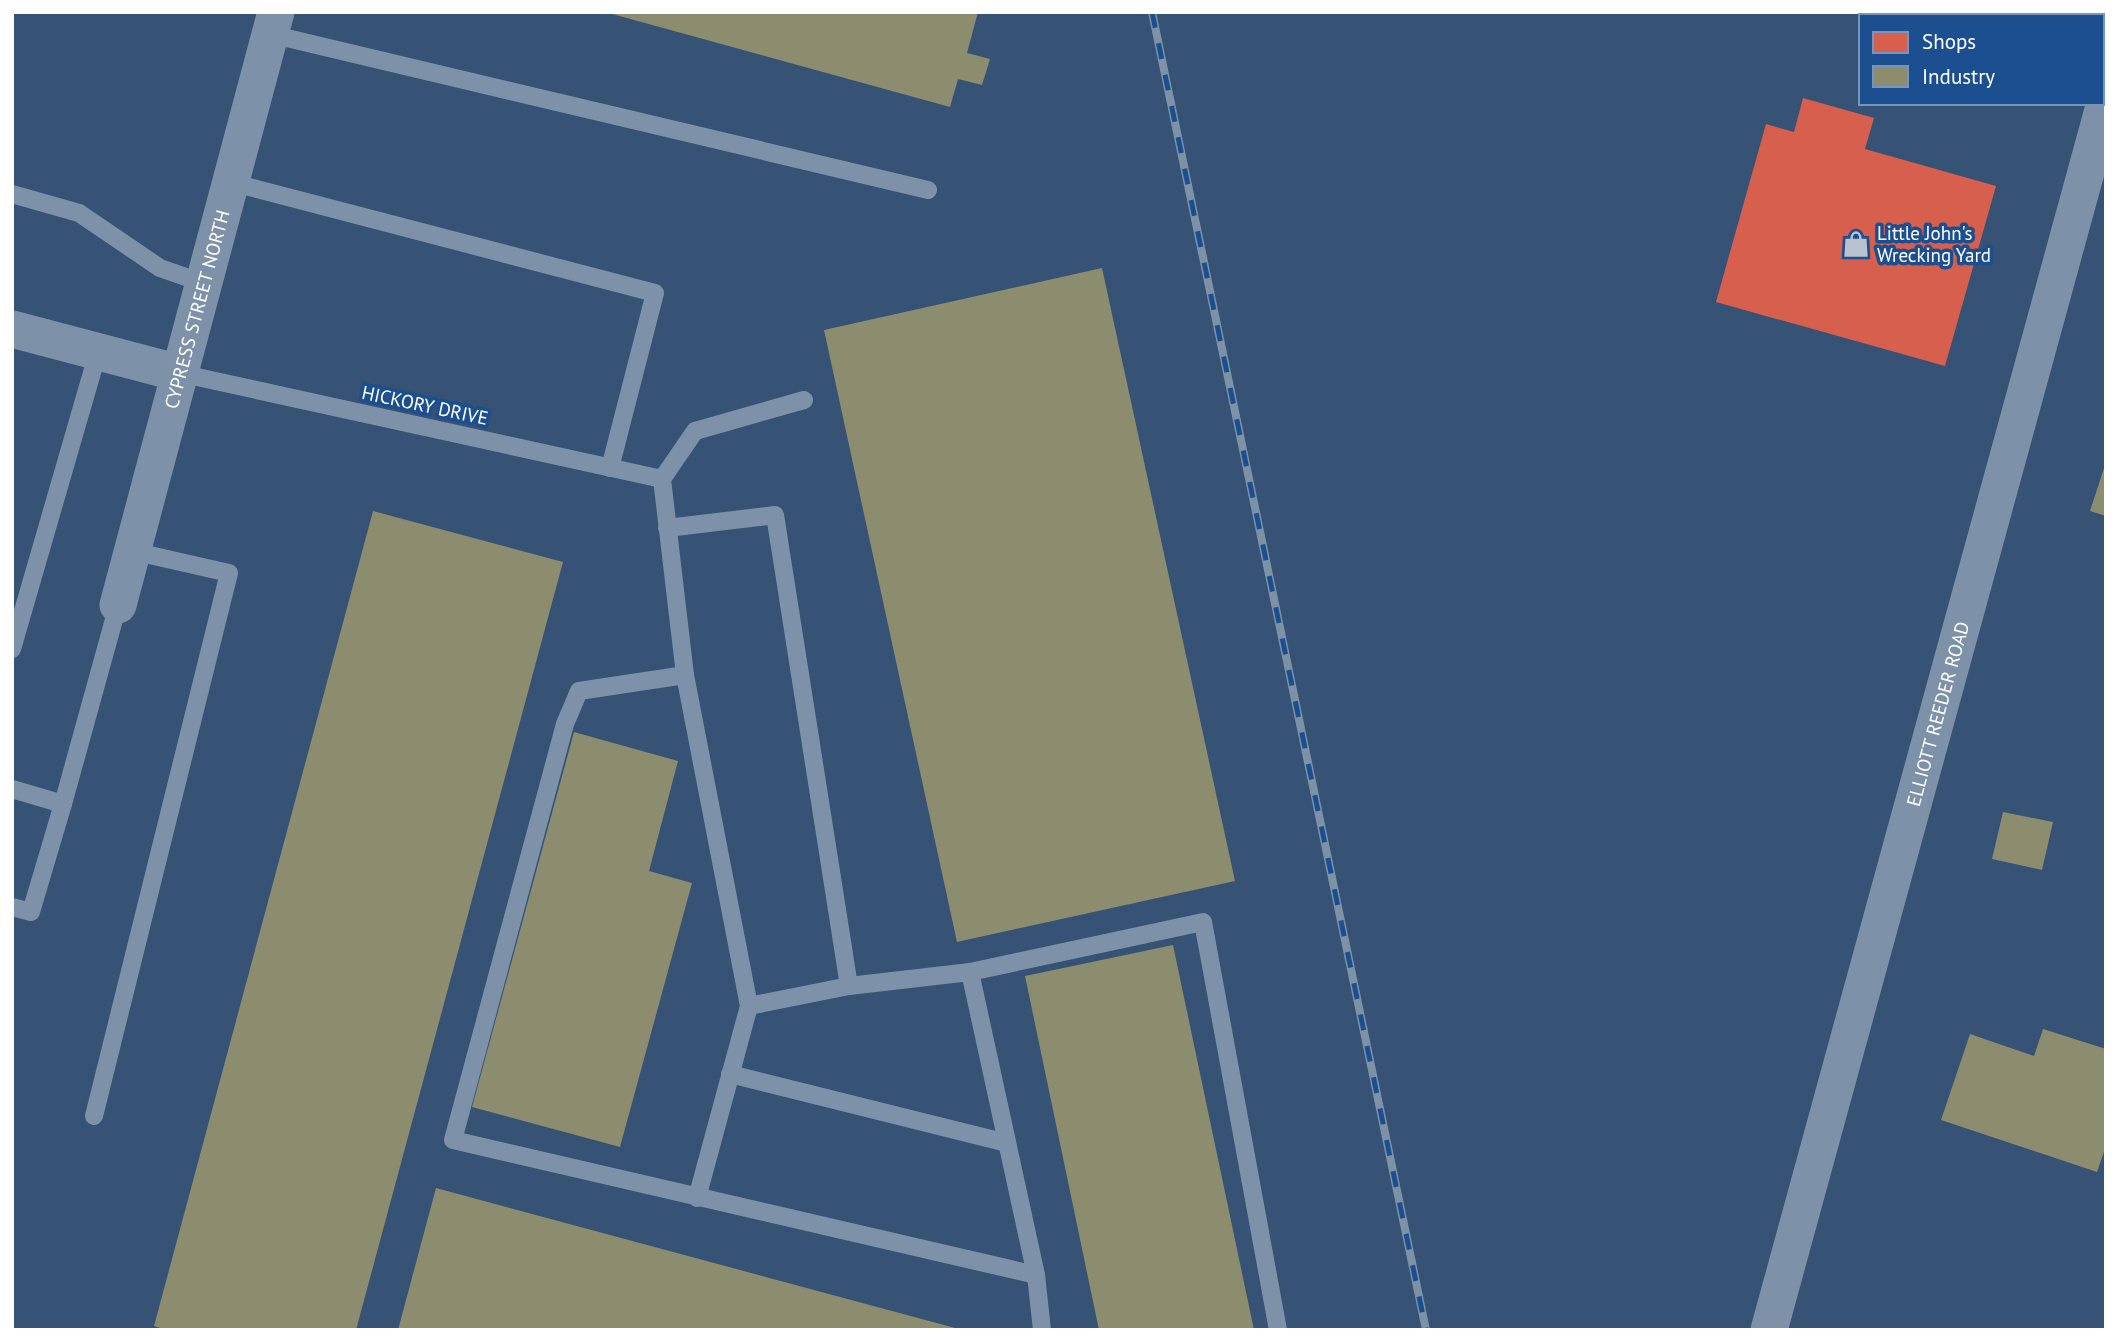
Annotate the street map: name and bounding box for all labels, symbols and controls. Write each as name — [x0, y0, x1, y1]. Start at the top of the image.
legend — [1859, 14, 2104, 105]
text: Shops — [1922, 28, 1976, 55]
text: Industry — [1922, 63, 1995, 90]
street label: CYPRESS STREET NORTH — [159, 207, 235, 411]
place label: Little John's Wrecking Yard — [1877, 221, 1991, 267]
shop icon: Little John's Wrecking Yard — [1841, 229, 1871, 259]
street label: HICKORY DRIVE — [360, 380, 490, 430]
street label: ELLIOTT REEDER ROAD — [1901, 619, 1974, 809]

